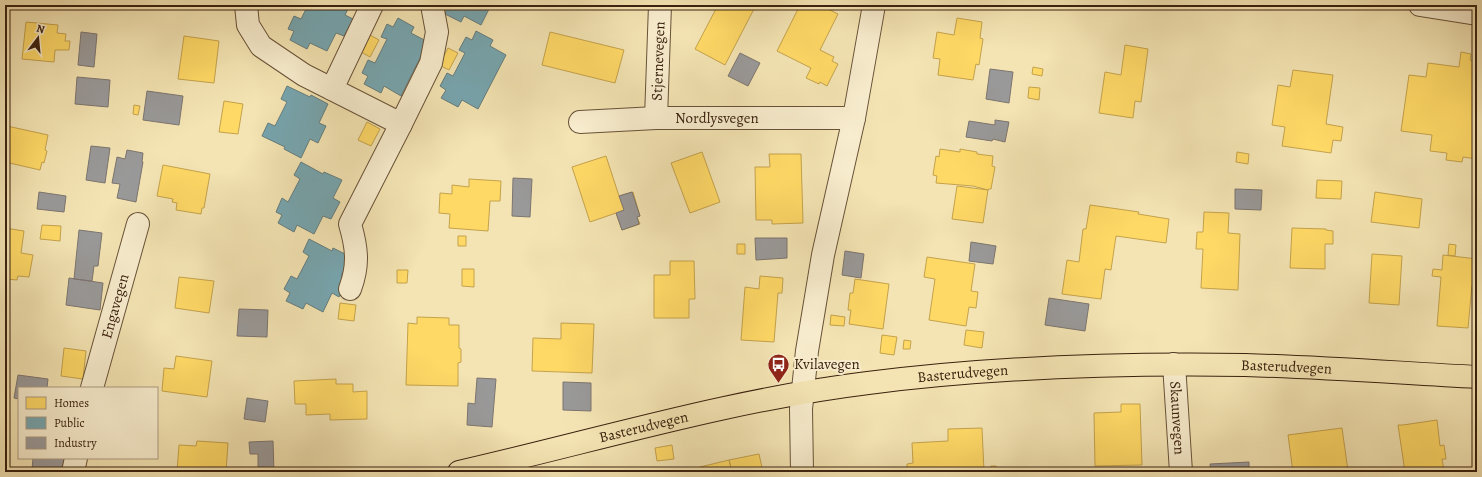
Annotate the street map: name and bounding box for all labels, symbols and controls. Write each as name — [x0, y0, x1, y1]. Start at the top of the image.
north arrow — [18, 18, 58, 58]
text: N — [35, 21, 47, 37]
street label: Stjernevegen — [647, 21, 669, 101]
street label: Nordlysvegen — [675, 108, 759, 128]
street label: Engavegen — [96, 272, 134, 341]
bus stop icon: Kvilavegen — [765, 351, 791, 384]
place label: Kvilavegen — [794, 354, 860, 374]
street label: Basterudvegen — [1241, 355, 1332, 379]
street label: Basterudvegen — [916, 360, 1009, 387]
street label: Skaunvegen — [1165, 381, 1190, 455]
legend — [18, 387, 158, 459]
text: Homes — [54, 395, 89, 411]
street label: Basterudvegen — [597, 406, 690, 447]
text: Public — [54, 415, 85, 431]
text: Industry — [54, 435, 97, 451]

